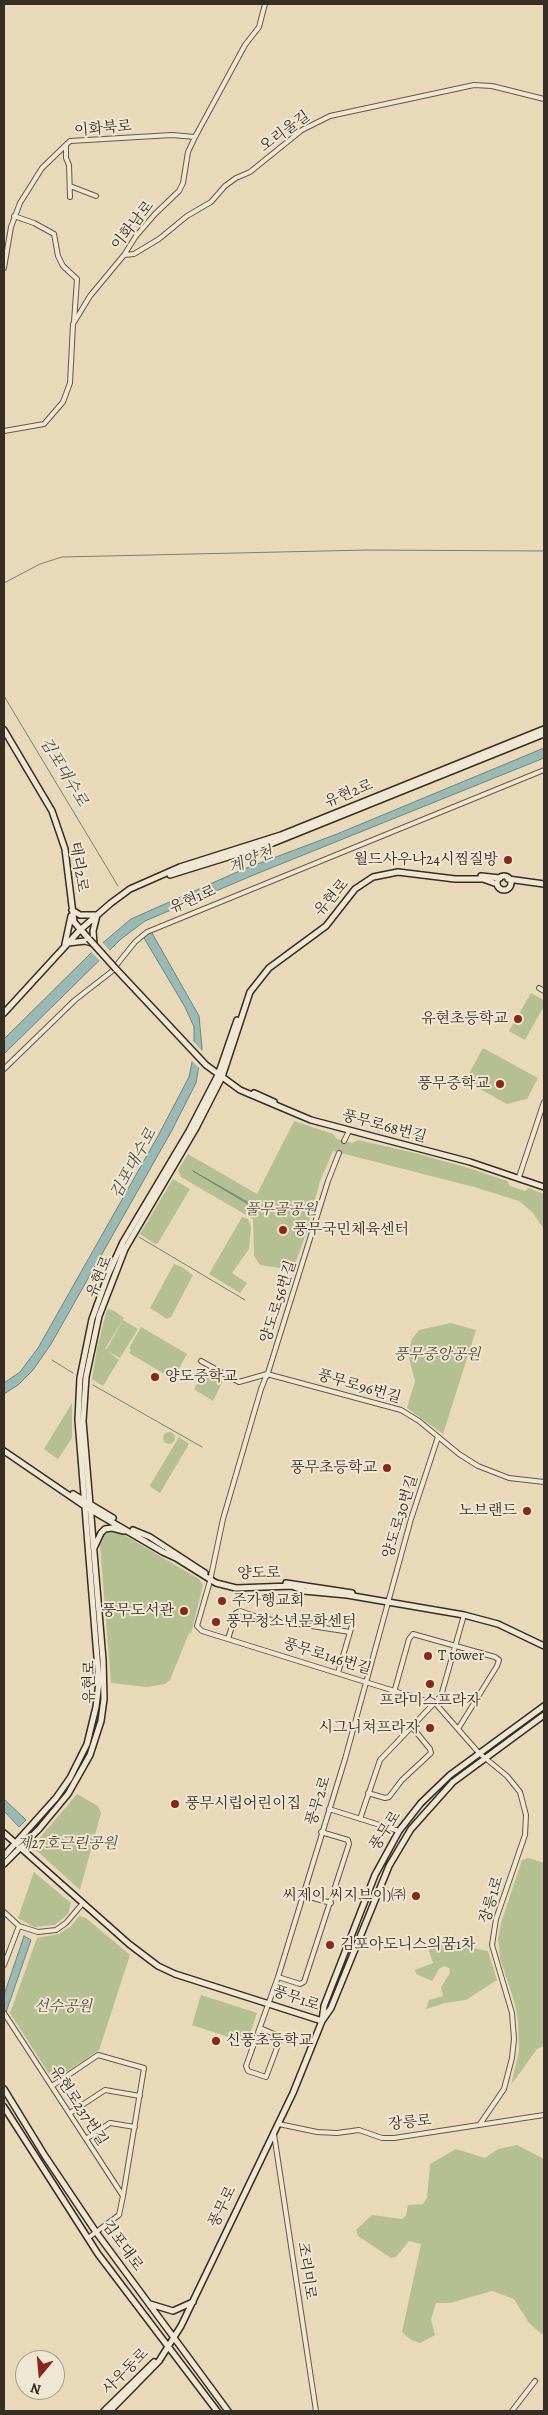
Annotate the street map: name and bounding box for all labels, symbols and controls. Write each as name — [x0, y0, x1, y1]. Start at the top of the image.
street label: 오리울길 — [256, 108, 314, 156]
street label: 이화북로 — [73, 118, 133, 140]
street label: 이화남로 — [108, 198, 158, 254]
water label: 김포대수로 — [35, 734, 91, 810]
street label: 유현2로 — [322, 776, 376, 812]
street label: 태리2로 — [65, 841, 91, 893]
water label: 계양천 — [226, 843, 276, 879]
place label: 월드사우나24시찜질방 — [354, 851, 498, 869]
marker: 월드사우나24시찜질방 — [502, 854, 514, 866]
street label: 유현로 — [311, 876, 353, 920]
street label: 유현1로 — [167, 882, 219, 918]
place label: 유현초등학교 — [421, 1010, 508, 1028]
marker: 유현초등학교 — [512, 1013, 524, 1025]
place label: 풍무중학교 — [418, 1075, 490, 1093]
marker: 풍무중학교 — [494, 1078, 506, 1090]
street label: 풍무로68번길 — [340, 1107, 428, 1147]
water label: 김포대수로 — [107, 1126, 161, 1202]
park label: 풀무골공원 — [245, 1201, 317, 1219]
place label: 풍무국민체육센터 — [293, 1221, 409, 1239]
marker: 풍무국민체육센터 — [277, 1224, 289, 1236]
street label: 유현로 — [84, 1253, 116, 1301]
street label: 양도로56번길 — [257, 1258, 301, 1346]
park label: 풍무중앙공원 — [394, 1346, 480, 1364]
street label: 풍무로96번길 — [315, 1366, 403, 1408]
place label: 양도중학교 — [165, 1368, 237, 1386]
marker: 양도중학교 — [149, 1371, 161, 1383]
place label: 풍무초등학교 — [290, 1459, 377, 1477]
marker: 풍무초등학교 — [381, 1462, 393, 1474]
street label: 양도로30번길 — [380, 1473, 422, 1561]
place label: 노브랜드 — [459, 1502, 517, 1520]
marker: 노브랜드 — [521, 1505, 533, 1517]
street label: 양도로 — [237, 1565, 281, 1583]
place label: 주가행교회 — [232, 1592, 304, 1610]
marker: 주가행교회 — [216, 1595, 228, 1607]
place label: 풍무도서관 — [102, 1602, 174, 1620]
marker: 풍무도서관 — [178, 1605, 190, 1617]
place label: 풍무청소년문화센터 — [226, 1613, 356, 1631]
marker: 풍무청소년문화센터 — [210, 1616, 222, 1628]
street label: 풍무로146번길 — [281, 1635, 373, 1679]
place label: T tower — [438, 1647, 484, 1665]
marker: T tower — [422, 1650, 434, 1662]
street label: 유현로 — [81, 1660, 99, 1704]
marker: 프라미스프라자 — [424, 1678, 436, 1690]
place label: 프라미스프라자 — [379, 1692, 481, 1710]
place label: 시그니쳐프라자 — [319, 1719, 420, 1737]
marker: 시그니쳐프라자 — [424, 1722, 436, 1734]
street label: 풍무2로 — [303, 1774, 335, 1828]
place label: 풍무시립어린이집 — [185, 1795, 301, 1813]
marker: 풍무시립어린이집 — [169, 1798, 181, 1810]
street label: 풍무로 — [367, 1808, 405, 1854]
park label: 제27호근린공원 — [17, 1835, 117, 1853]
street label: 장릉1로 — [476, 1874, 508, 1926]
place label: 씨제이 씨지브이)㈜ — [282, 1887, 406, 1905]
marker: 씨제이 씨지브이)㈜ — [410, 1890, 422, 1902]
place label: 김포아도니스의꿈1차 — [340, 1936, 476, 1954]
marker: 김포아도니스의꿈1차 — [324, 1939, 336, 1951]
street label: 풍무1로 — [270, 1983, 322, 2015]
park label: 선수공원 — [34, 1998, 92, 2016]
place label: 신풍초등학교 — [226, 2032, 313, 2050]
marker: 신풍초등학교 — [210, 2035, 222, 2047]
street label: 유현로237번길 — [45, 2062, 111, 2150]
street label: 장릉로 — [387, 2112, 433, 2134]
street label: 풍무로 — [205, 2184, 241, 2230]
street label: 김포대로 — [98, 2217, 146, 2275]
street label: 조리미로 — [293, 2241, 319, 2301]
street label: 사우동로 — [99, 2345, 153, 2399]
north arrow — [15, 2350, 65, 2400]
text: N — [28, 2378, 43, 2399]

